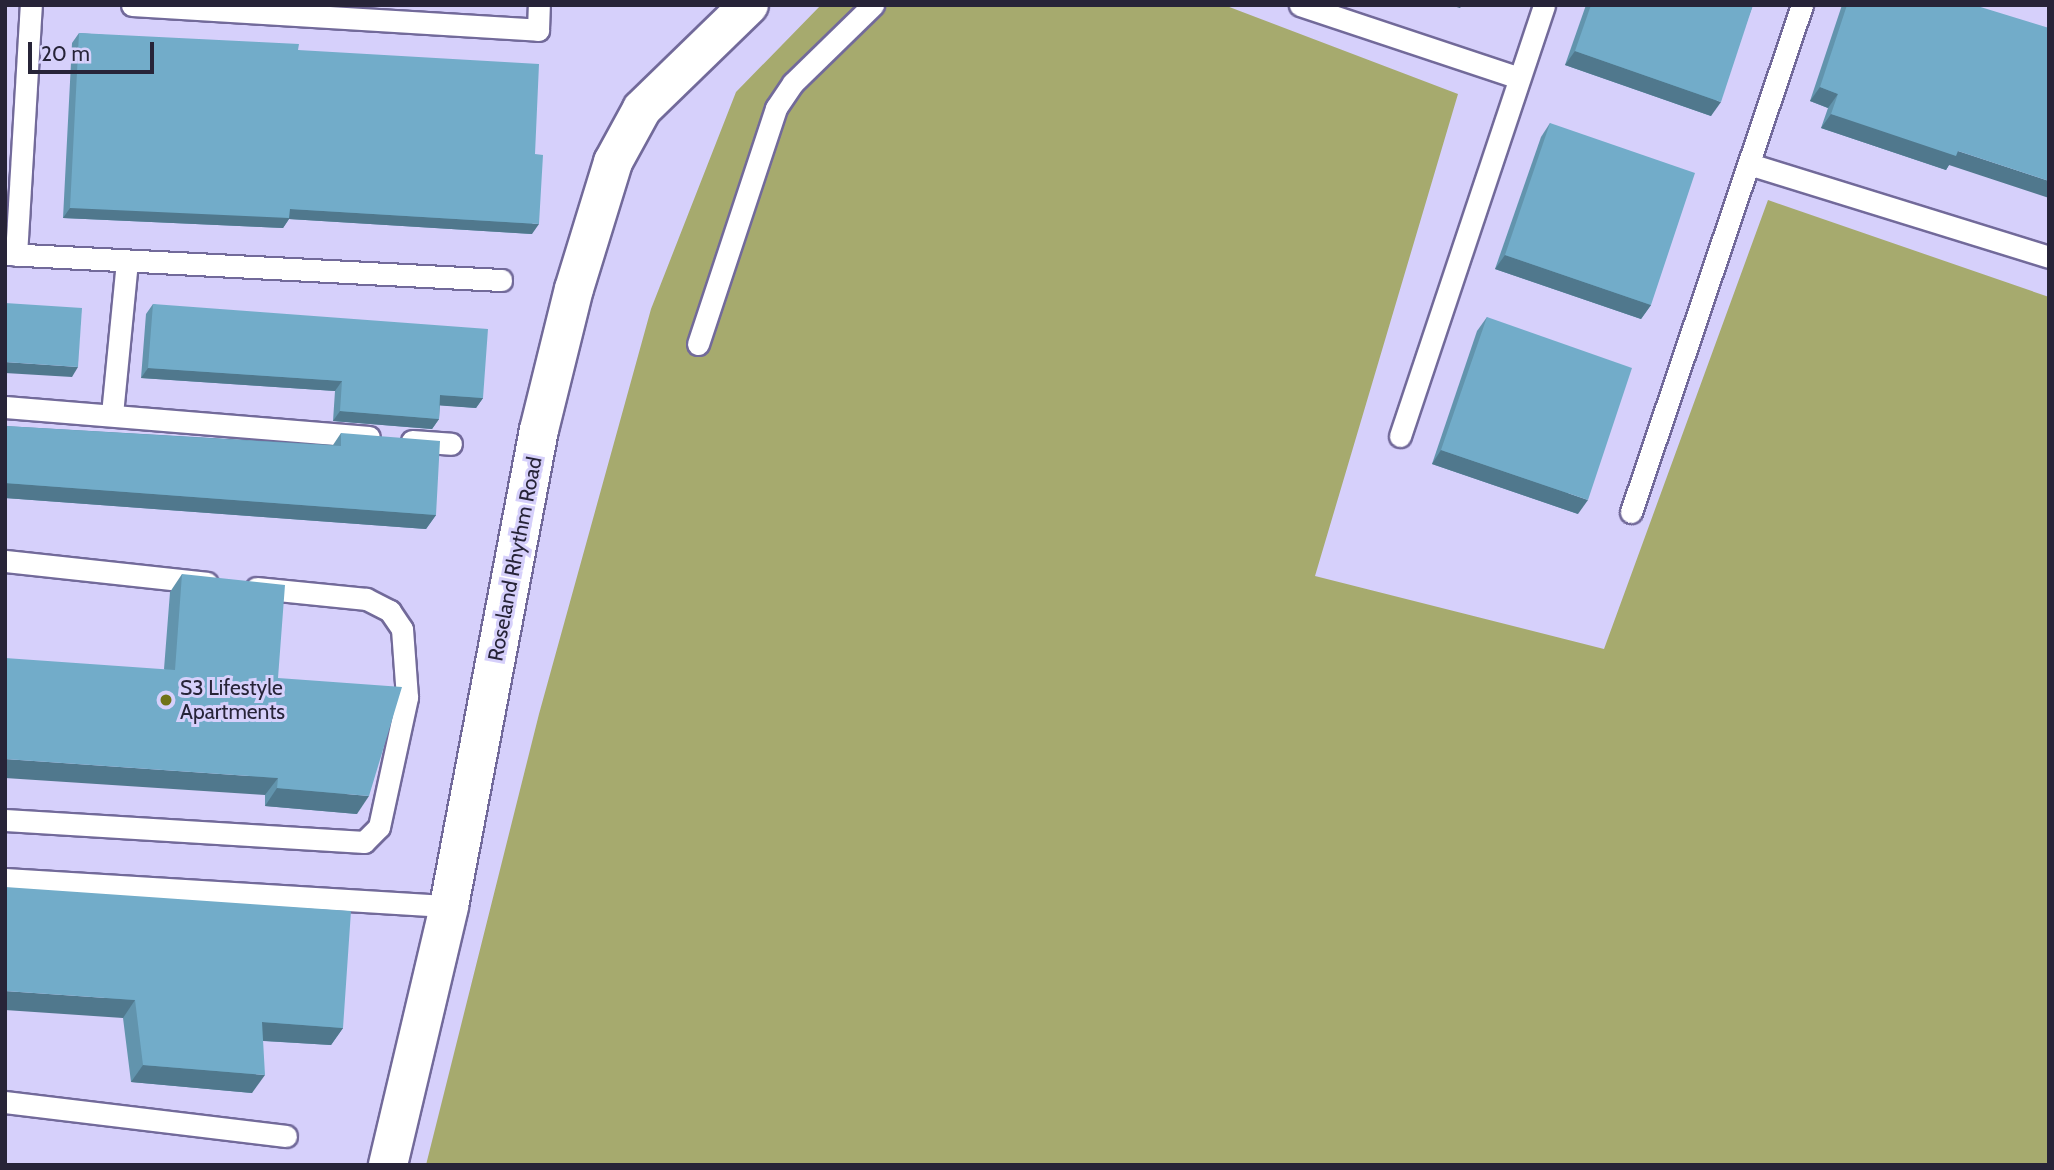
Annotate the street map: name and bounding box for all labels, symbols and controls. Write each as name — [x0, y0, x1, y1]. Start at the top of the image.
scale bar — [32, 28, 158, 72]
text: 20 m — [41, 41, 90, 66]
street label: Roseland Rhythm Road — [483, 455, 547, 663]
place label: S3 Lifestyle Apartments — [180, 675, 285, 725]
marker: S3 Lifestyle Apartments — [158, 692, 174, 708]

